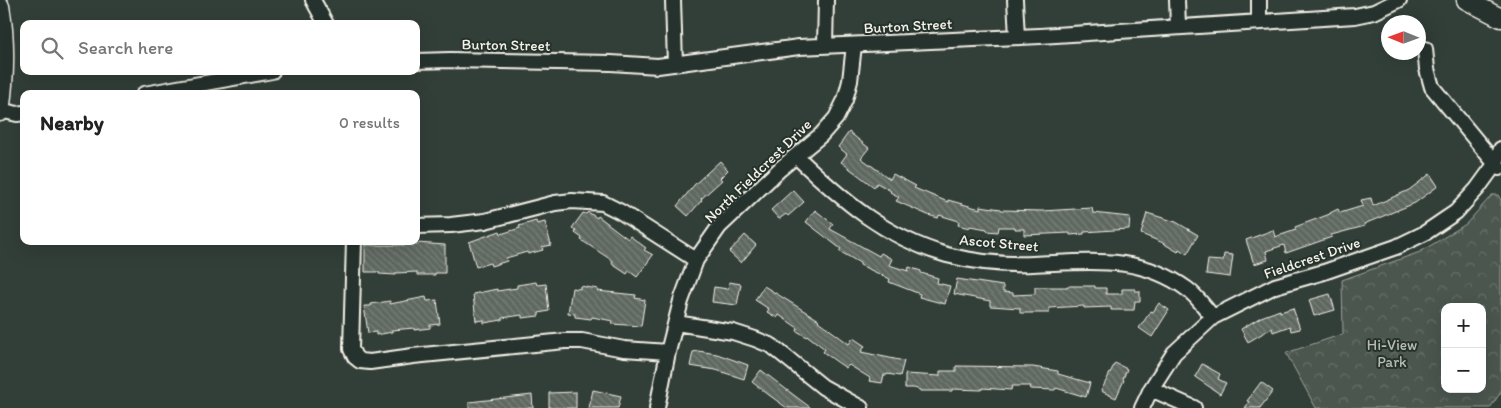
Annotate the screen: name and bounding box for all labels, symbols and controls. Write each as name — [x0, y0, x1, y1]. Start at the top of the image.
street label: Burton Street — [863, 15, 953, 37]
north arrow — [1381, 15, 1426, 60]
search box — [20, 20, 420, 75]
icon: search — [38, 34, 66, 62]
street label: Burton Street — [461, 35, 551, 55]
text: Search here — [78, 36, 173, 59]
text: Nearby — [40, 110, 104, 135]
text: 0 results — [339, 113, 400, 132]
street label: North Fieldcrest Drive — [701, 115, 815, 227]
street label: Ascot Street — [959, 231, 1040, 255]
street label: Fieldcrest Drive — [1261, 233, 1363, 283]
map controls — [1441, 303, 1486, 393]
button: + — [1441, 303, 1486, 348]
park label: Hi-View Park — [1367, 336, 1417, 371]
button: − — [1441, 348, 1486, 393]

